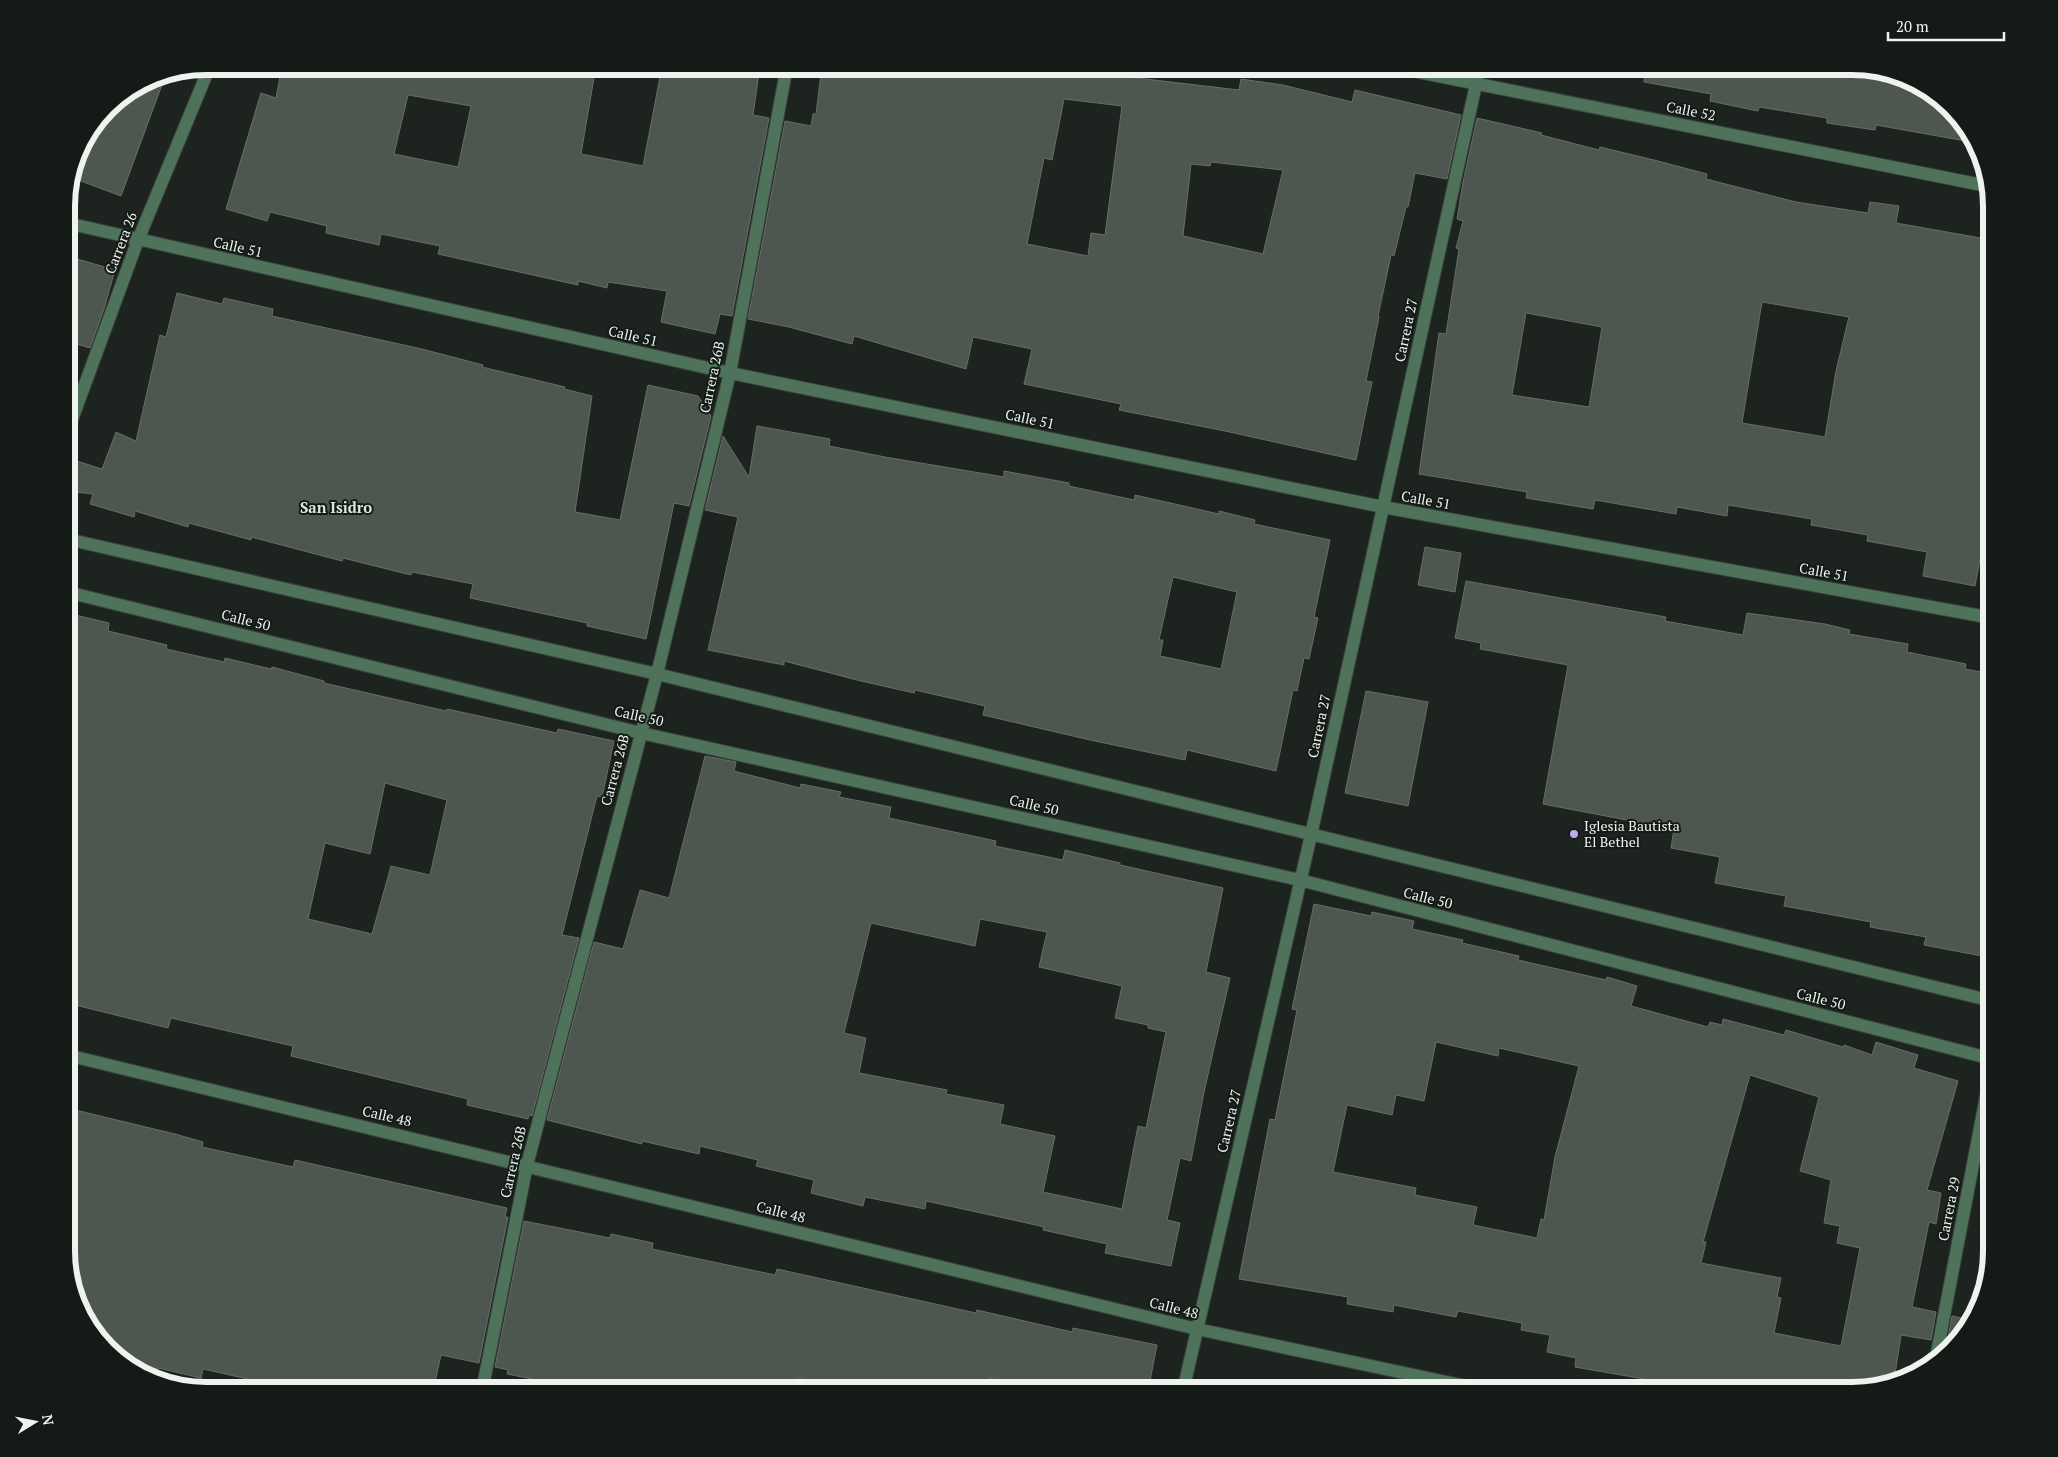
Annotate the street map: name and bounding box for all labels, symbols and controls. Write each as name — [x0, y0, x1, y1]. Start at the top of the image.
scale bar — [1888, 10, 2004, 42]
text: 20 m — [1896, 16, 1929, 36]
street label: Calle 52 — [1665, 96, 1717, 125]
street label: Carrera 26 — [100, 209, 141, 276]
street label: Calle 51 — [212, 232, 265, 261]
street label: Carrera 27 — [1389, 296, 1422, 363]
street label: Calle 51 — [607, 321, 660, 350]
street label: Carrera 26B — [695, 339, 728, 415]
street label: Calle 51 — [1004, 404, 1056, 433]
street label: Calle 51 — [1400, 486, 1452, 513]
district label: San Isidro — [300, 497, 372, 517]
street label: Calle 51 — [1798, 558, 1850, 585]
street label: Calle 50 — [220, 604, 273, 635]
street label: Carrera 27 — [1302, 692, 1335, 759]
street label: Calle 50 — [613, 701, 666, 730]
street label: Carrera 26B — [596, 732, 633, 808]
street label: Calle 50 — [1008, 790, 1061, 819]
place label: Iglesia Bautista El Bethel — [1584, 816, 1680, 851]
marker: Iglesia Bautista El Bethel — [1568, 828, 1580, 840]
street label: Calle 50 — [1402, 882, 1455, 913]
street label: Calle 50 — [1795, 983, 1848, 1014]
street label: Carrera 27 — [1212, 1087, 1245, 1155]
street label: Calle 48 — [361, 1101, 414, 1130]
street label: Carrera 26B — [495, 1124, 530, 1200]
street label: Carrera 29 — [1933, 1175, 1964, 1242]
street label: Calle 48 — [755, 1196, 808, 1227]
street label: Calle 48 — [1148, 1292, 1201, 1323]
north arrow — [10, 1397, 60, 1447]
text: N — [38, 1413, 59, 1427]

